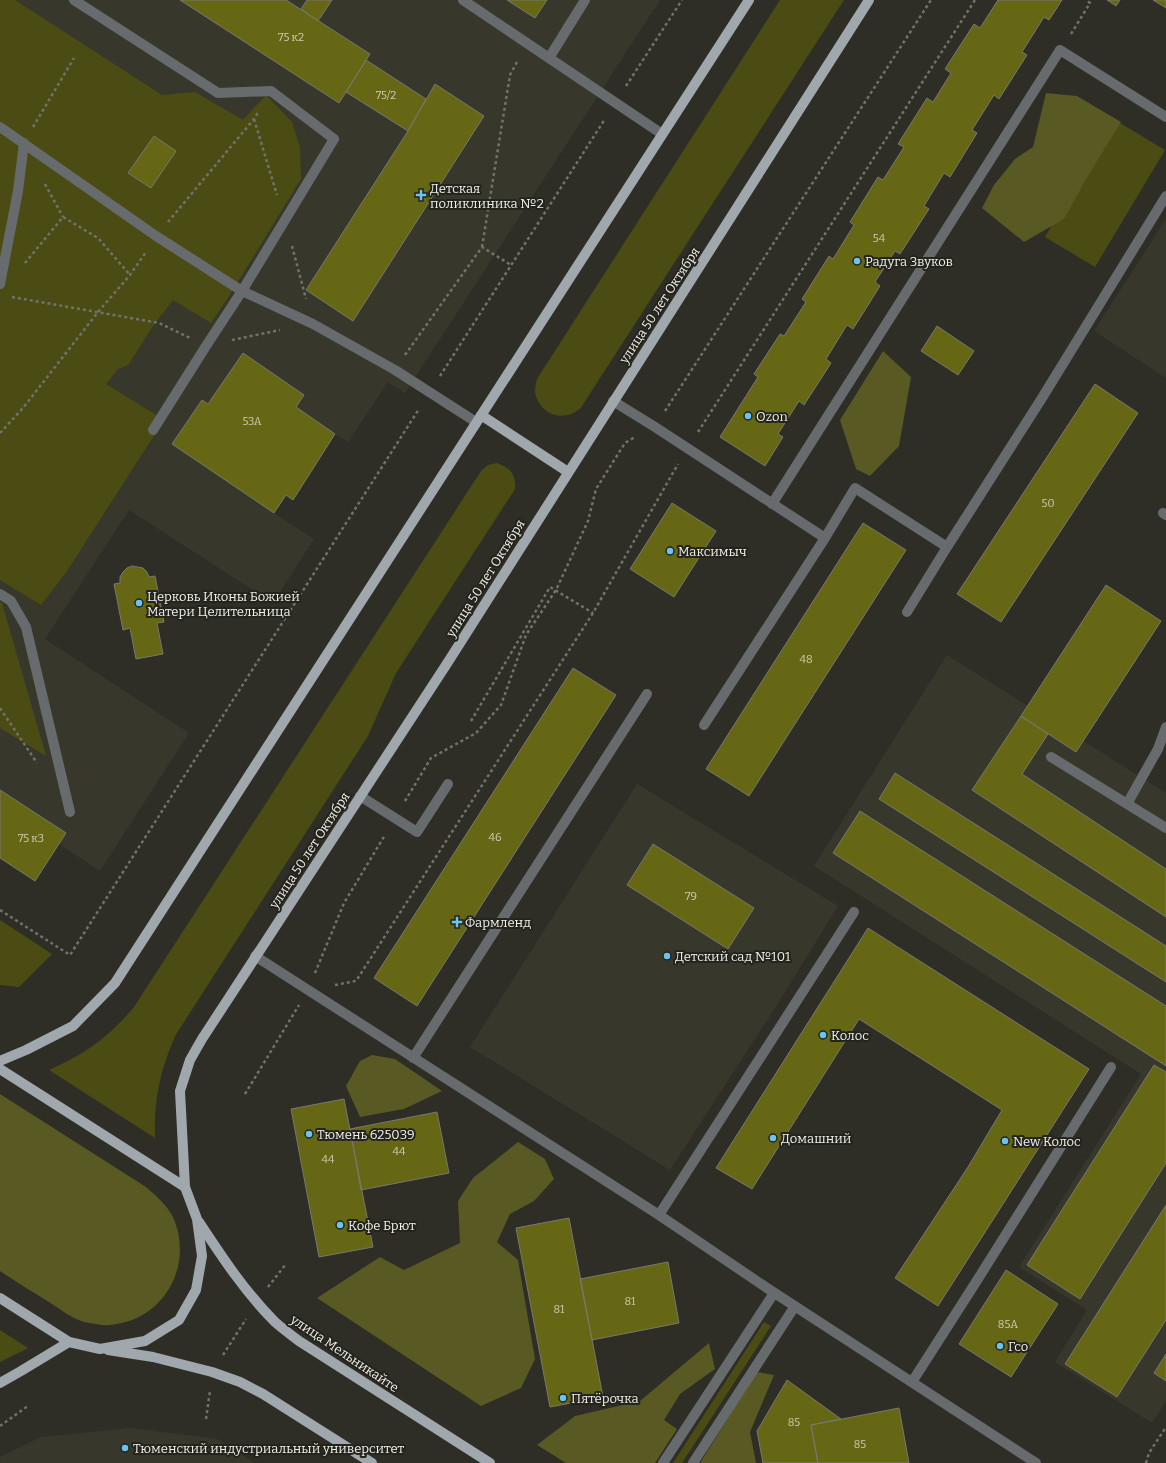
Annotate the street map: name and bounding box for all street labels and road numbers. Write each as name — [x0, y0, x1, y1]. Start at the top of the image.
street label: улица 50 лет Октября — [616, 244, 703, 367]
street label: улица 50 лет Октября — [443, 517, 528, 641]
street label: улица 50 лет Октября — [266, 789, 353, 912]
street label: улица Мельникайте — [287, 1311, 401, 1395]

